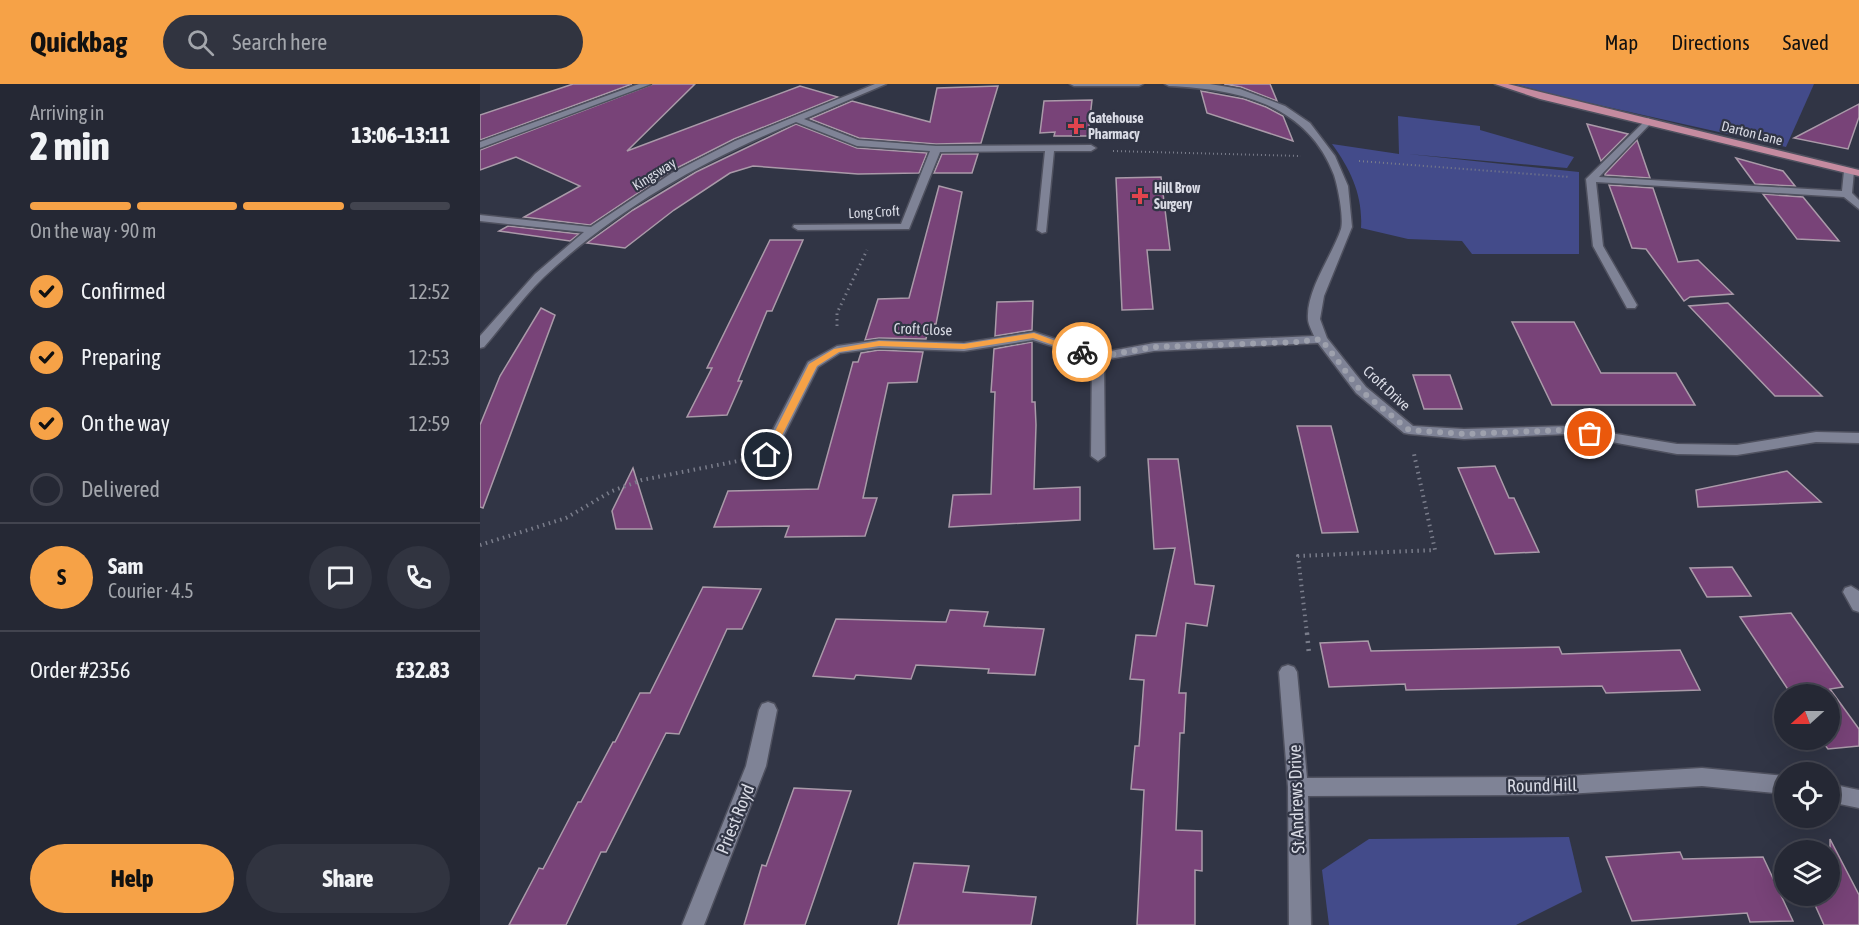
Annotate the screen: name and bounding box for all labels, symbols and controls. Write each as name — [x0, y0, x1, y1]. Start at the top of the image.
search box — [163, 15, 583, 69]
text: Quickbag — [30, 26, 127, 58]
icon: search — [184, 26, 217, 59]
text: Search here — [232, 29, 327, 55]
text: Map — [1604, 30, 1638, 54]
text: Directions — [1671, 30, 1750, 54]
text: Saved — [1783, 30, 1829, 54]
text: Arriving in — [30, 101, 104, 124]
place label: Gatehouse Pharmacy — [1088, 110, 1144, 142]
street label: Darton Lane — [1720, 118, 1784, 148]
marker: Gatehouse Pharmacy — [1069, 119, 1083, 133]
text: 13:06–13:11 — [351, 122, 450, 148]
text: 2 min — [30, 124, 110, 168]
street label: Kingsway — [629, 154, 679, 194]
place label: Hill Brow Surgery — [1154, 180, 1201, 212]
marker: Hill Brow Surgery — [1131, 187, 1149, 205]
street label: Long Croft — [848, 203, 900, 221]
text: On the way · 90 m — [30, 219, 156, 242]
icon: check — [30, 275, 63, 308]
text: Confirmed — [81, 278, 166, 304]
text: 12:52 — [409, 280, 450, 303]
street label: Croft Close — [893, 319, 953, 339]
courier — [1052, 322, 1112, 382]
icon: bike — [1066, 336, 1099, 369]
icon: check — [30, 341, 63, 374]
text: Preparing — [81, 344, 161, 370]
text: 12:53 — [409, 346, 450, 369]
street label: Croft Drive — [1360, 362, 1414, 414]
icon: check — [30, 407, 63, 440]
pin — [1564, 408, 1615, 459]
text: On the way — [81, 410, 170, 436]
text: 12:59 — [409, 412, 450, 435]
icon: bag — [1573, 417, 1606, 450]
pin — [741, 429, 792, 480]
icon: home — [750, 438, 783, 471]
text: Delivered — [81, 476, 160, 502]
button: chat — [309, 546, 372, 609]
button: phone — [387, 546, 450, 609]
text: Sam — [108, 553, 143, 579]
text: S — [57, 564, 66, 590]
text: Courier · 4.5 — [108, 579, 194, 602]
text: Order #2356 — [30, 657, 130, 683]
text: £32.83 — [395, 657, 450, 683]
north arrow — [1774, 684, 1840, 750]
map controls — [1774, 684, 1840, 906]
street label: St Andrews Drive — [1284, 744, 1308, 854]
button: locate — [1774, 762, 1840, 828]
street label: Round Hill — [1507, 774, 1577, 796]
street label: Priest Royd — [711, 781, 759, 857]
button: layers — [1774, 840, 1840, 906]
button: Help — [30, 844, 234, 913]
button: Share — [246, 844, 450, 913]

